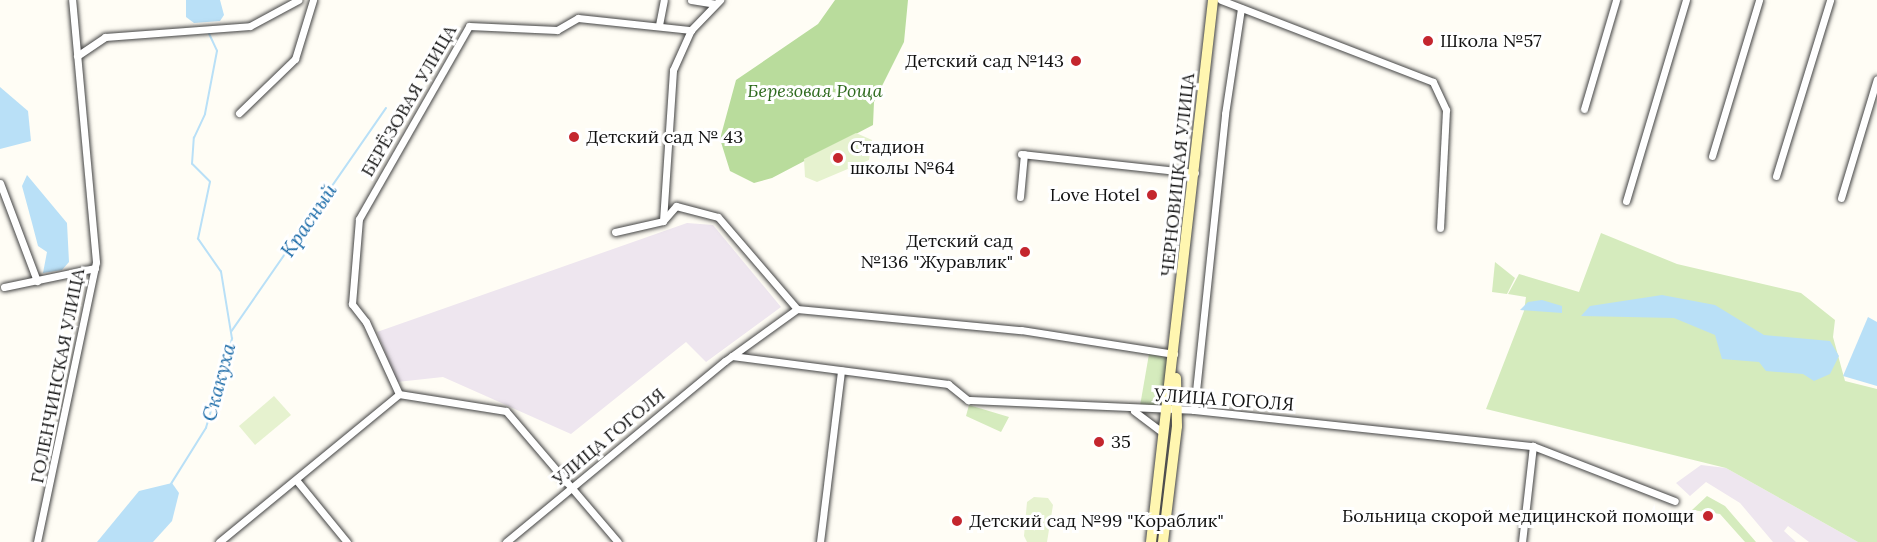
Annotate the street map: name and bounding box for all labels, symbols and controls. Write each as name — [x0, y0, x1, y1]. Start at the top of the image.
street label: БЕРЁЗОВАЯ УЛИЦА — [357, 21, 461, 181]
place label: Школа №57 — [1440, 30, 1542, 52]
marker: Школа №57 — [1421, 34, 1435, 48]
place label: Детский сад №143 — [905, 50, 1064, 72]
marker: Детский сад №143 — [1069, 54, 1083, 68]
street label: ЧЕРНОВИЦКАЯ УЛИЦА — [1157, 72, 1199, 278]
park label: Березовая Роща — [747, 80, 883, 102]
place label: Детский сад № 43 — [586, 126, 743, 148]
marker: Детский сад № 43 — [567, 130, 581, 144]
place label: Стадион школы №64 — [850, 137, 955, 180]
marker: Стадион школы №64 — [831, 151, 845, 165]
water label: Красный — [275, 179, 341, 261]
place label: Love Hotel — [1050, 184, 1140, 206]
marker: Love Hotel — [1145, 188, 1159, 202]
place label: Детский сад №136 "Журавлик" — [861, 231, 1013, 274]
marker: Детский сад №136 "Журавлик" — [1018, 245, 1032, 259]
street label: ГОЛЕНЧИНСКАЯ УЛИЦА — [27, 267, 89, 485]
water label: Скакуха — [196, 340, 240, 424]
street label: УЛИЦА ГОГОЛЯ — [548, 384, 670, 490]
street label: УЛИЦА ГОГОЛЯ — [1153, 384, 1295, 416]
place label: 35 — [1111, 431, 1131, 453]
marker: 35 — [1092, 435, 1106, 449]
place label: Больница скорой медицинской помощи — [1342, 505, 1694, 527]
marker: Больница скорой медицинской помощи — [1699, 507, 1717, 525]
place label: Детский сад №99 "Кораблик" — [969, 510, 1224, 532]
marker: Детский сад №99 "Кораблик" — [950, 514, 964, 528]

